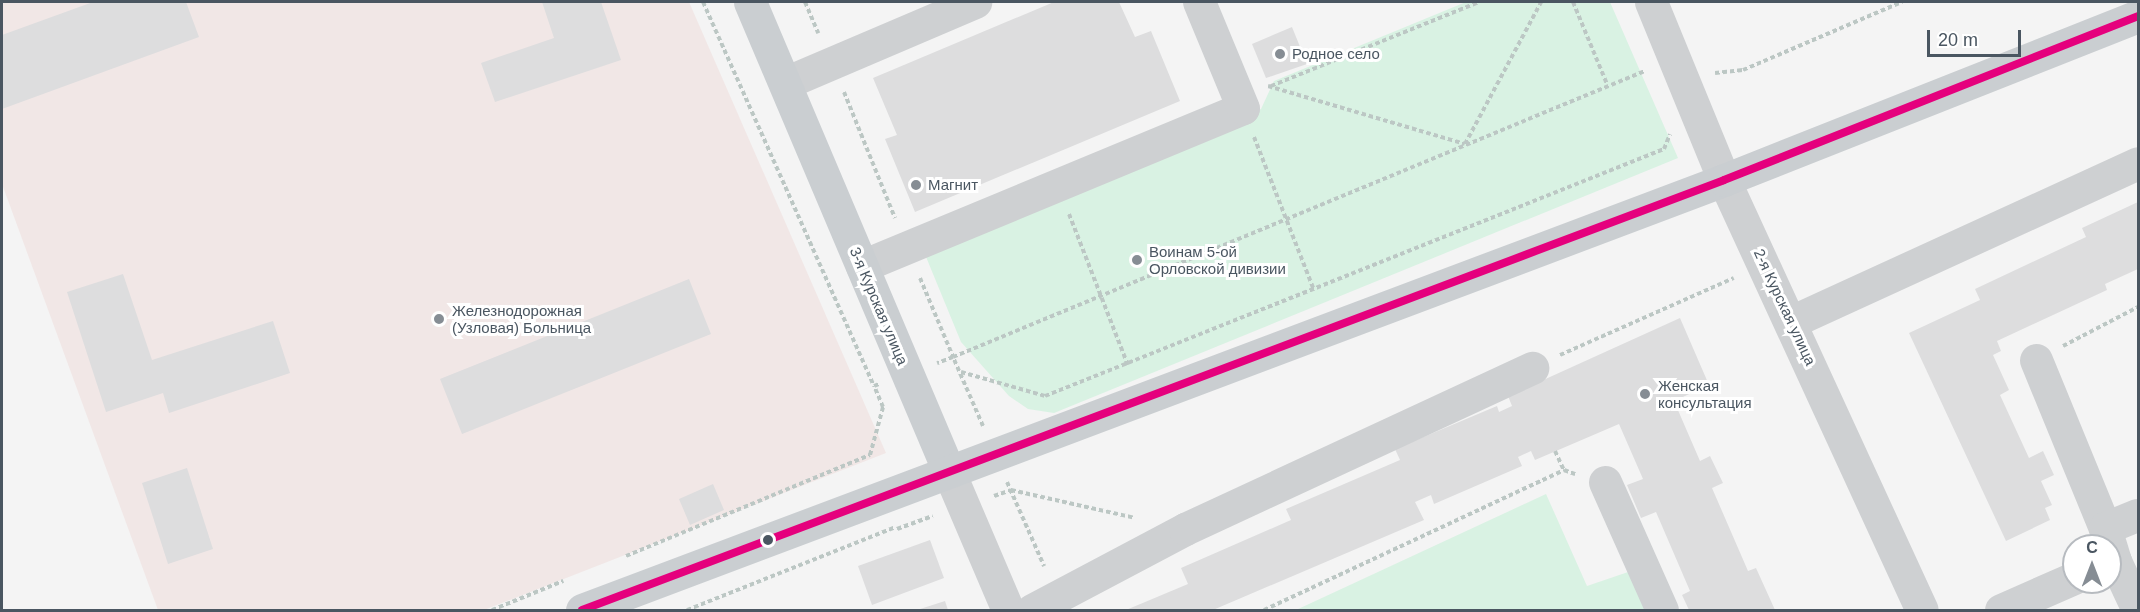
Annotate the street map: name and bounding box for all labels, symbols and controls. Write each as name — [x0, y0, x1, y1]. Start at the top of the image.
scale bar — [1930, 18, 2024, 56]
text: 20 m — [1938, 30, 1978, 50]
place label: Родное село — [1292, 45, 1380, 63]
marker: Родное село — [1273, 47, 1287, 61]
place label: Магнит — [928, 176, 978, 194]
marker: Магнит — [909, 178, 923, 192]
place label: Воинам 5-ой Орловской дивизии — [1149, 242, 1286, 277]
street label: 3-я Курская улица — [846, 244, 912, 368]
street label: 2-я Курская улица — [1750, 246, 1820, 368]
marker: Воинам 5-ой Орловской дивизии — [1130, 253, 1144, 267]
place label: Железнодорожная (Узловая) Больница — [452, 301, 591, 336]
marker: Железнодорожная (Узловая) Больница — [430, 310, 448, 328]
place label: Женская консультация — [1658, 376, 1752, 411]
marker: Женская консультация — [1636, 385, 1654, 403]
unlabelled marker — [762, 534, 774, 546]
north arrow — [2062, 534, 2122, 594]
text: С — [2086, 539, 2098, 556]

